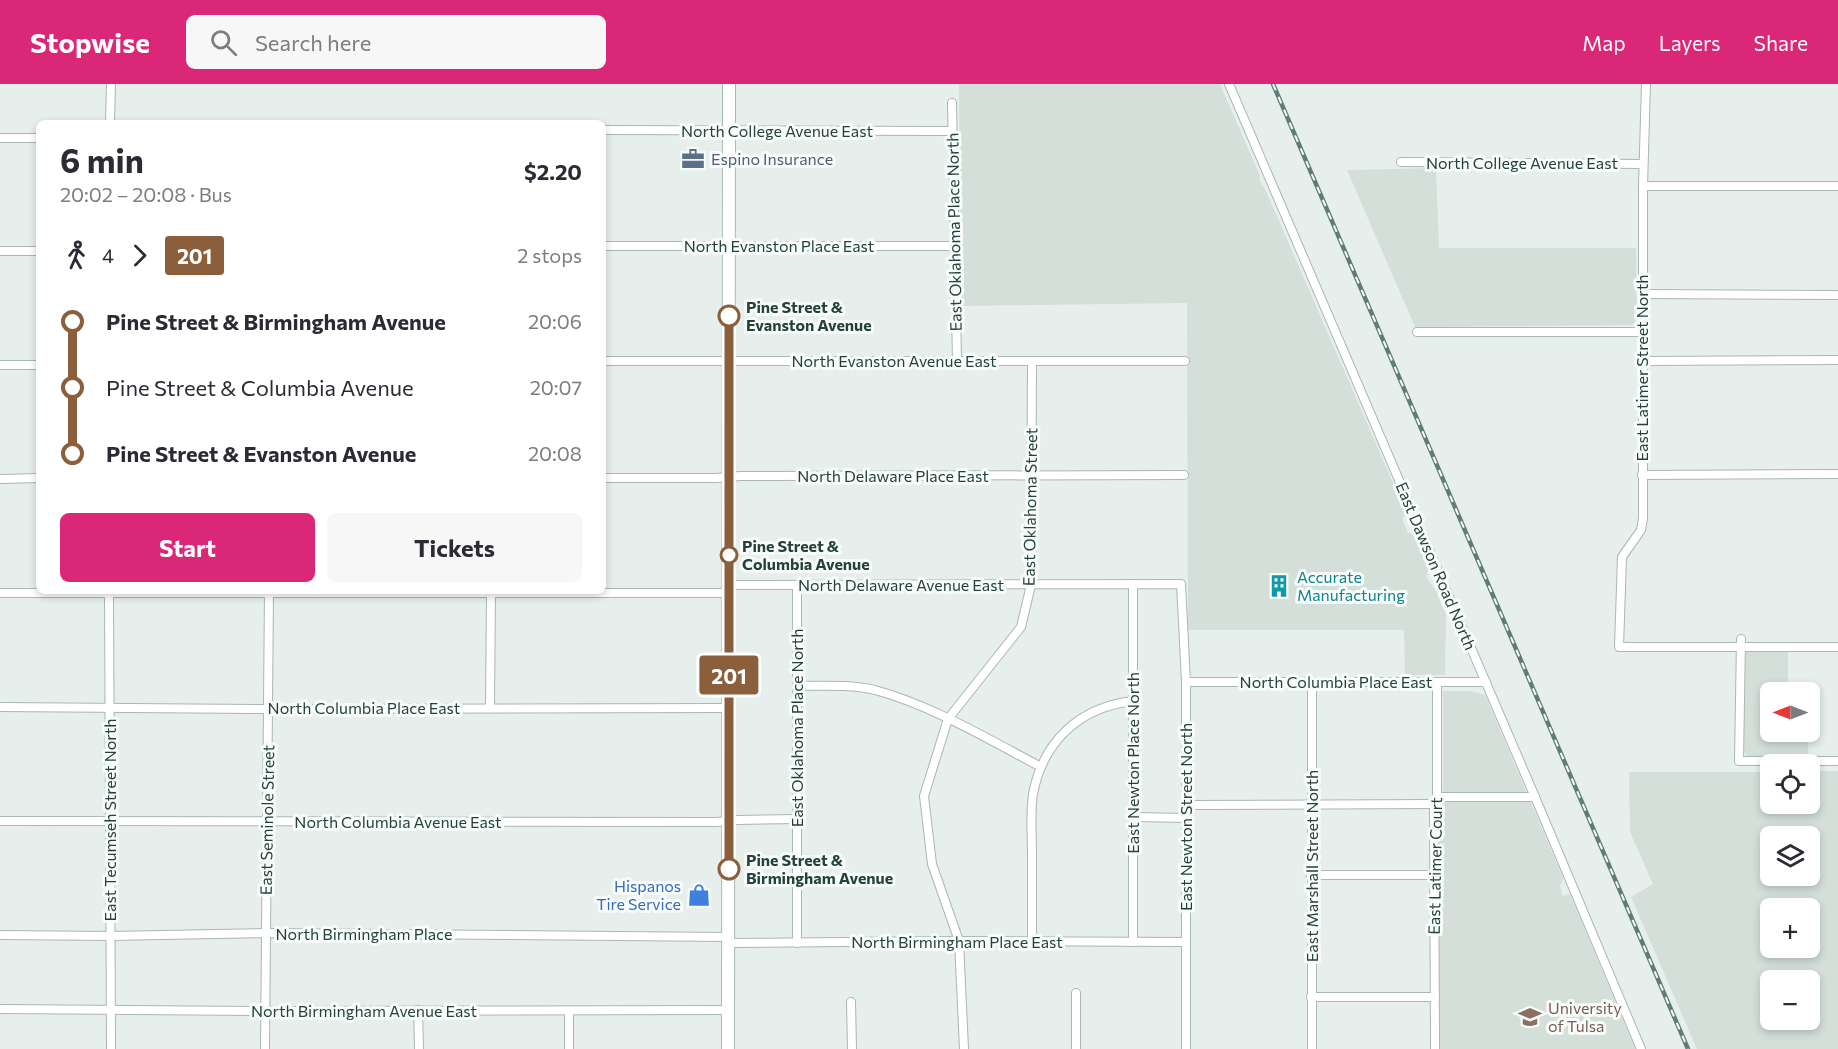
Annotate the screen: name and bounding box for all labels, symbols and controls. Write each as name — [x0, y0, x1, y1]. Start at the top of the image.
search box — [186, 15, 606, 69]
text: Stopwise — [30, 25, 150, 59]
icon: search — [207, 26, 240, 59]
text: Search here — [255, 29, 371, 56]
text: Map — [1582, 30, 1626, 55]
text: Layers — [1659, 30, 1721, 55]
text: Share — [1754, 30, 1808, 55]
street label: North College Avenue East — [681, 121, 873, 140]
street label: East Oklahoma Place North — [942, 133, 965, 331]
text: 6 min — [60, 139, 144, 180]
office icon: Espino Insurance — [680, 146, 706, 172]
place label: Espino Insurance — [711, 149, 833, 168]
street label: North College Avenue East — [1426, 153, 1618, 172]
text: $2.20 — [524, 158, 582, 185]
text: 20:02 – 20:08 · Bus — [60, 182, 232, 206]
street label: North Evanston Place East — [684, 236, 875, 255]
icon: walk — [60, 239, 93, 272]
icon: forward — [123, 239, 156, 272]
text: 4 — [102, 243, 114, 267]
text: 201 — [177, 243, 212, 268]
text: 2 stops — [517, 243, 582, 267]
street label: East Latimer Street North — [1632, 275, 1651, 461]
place label: Pine Street & Evanston Avenue — [746, 297, 872, 334]
marker: Pine Street & Evanston Avenue — [718, 305, 740, 327]
text: Pine Street & Birmingham Avenue — [106, 308, 446, 335]
text: 20:06 — [528, 309, 582, 333]
street label: North Evanston Avenue East — [791, 351, 997, 370]
text: Pine Street & Columbia Avenue — [106, 374, 414, 401]
text: 20:07 — [530, 375, 582, 399]
street label: East Oklahoma Street — [1019, 427, 1040, 586]
text: Pine Street & Evanston Avenue — [106, 440, 416, 467]
text: 20:08 — [528, 441, 582, 465]
street label: North Delaware Place East — [797, 466, 989, 485]
street label: East Dawson Road North — [1392, 479, 1481, 653]
button: Start — [60, 513, 315, 582]
button: Tickets — [327, 513, 582, 582]
place label: Pine Street & Columbia Avenue — [742, 536, 870, 573]
marker: Pine Street & Columbia Avenue — [720, 546, 738, 564]
place label: Accurate Manufacturing — [1297, 567, 1405, 604]
building icon: Accurate Manufacturing — [1266, 573, 1292, 599]
street label: North Delaware Avenue East — [798, 575, 1004, 594]
street label: East Oklahoma Place North — [787, 629, 806, 827]
line badge: 201 — [694, 656, 764, 694]
text: 201 — [711, 663, 747, 688]
street label: East Newton Place North — [1123, 672, 1142, 854]
street label: North Columbia Place East — [1240, 672, 1433, 691]
north arrow — [1760, 682, 1820, 742]
map controls — [1760, 682, 1820, 1030]
street label: North Columbia Place East — [268, 698, 461, 717]
street label: East Tecumseh Street North — [100, 719, 119, 921]
street label: East Newton Street North — [1176, 723, 1195, 911]
street label: East Seminole Street — [256, 744, 277, 895]
button: locate — [1760, 754, 1820, 814]
street label: East Marshall Street North — [1302, 770, 1321, 962]
street label: East Latimer Court — [1424, 797, 1445, 935]
street label: North Columbia Avenue East — [294, 812, 502, 831]
button: layers — [1760, 826, 1820, 886]
place label: Pine Street & Birmingham Avenue — [746, 850, 893, 887]
marker: Pine Street & Birmingham Avenue — [718, 858, 740, 880]
place label: Hispanos Tire Service — [596, 876, 681, 913]
shop icon: Hispanos Tire Service — [686, 882, 712, 908]
button: + — [1760, 898, 1820, 958]
street label: North Birmingham Place — [276, 924, 452, 943]
street label: North Birmingham Place East — [851, 932, 1063, 951]
button: − — [1760, 970, 1820, 1030]
place label: University of Tulsa — [1548, 998, 1622, 1035]
street label: North Birmingham Avenue East — [251, 1001, 478, 1020]
school or university icon: University of Tulsa — [1517, 1004, 1543, 1030]

